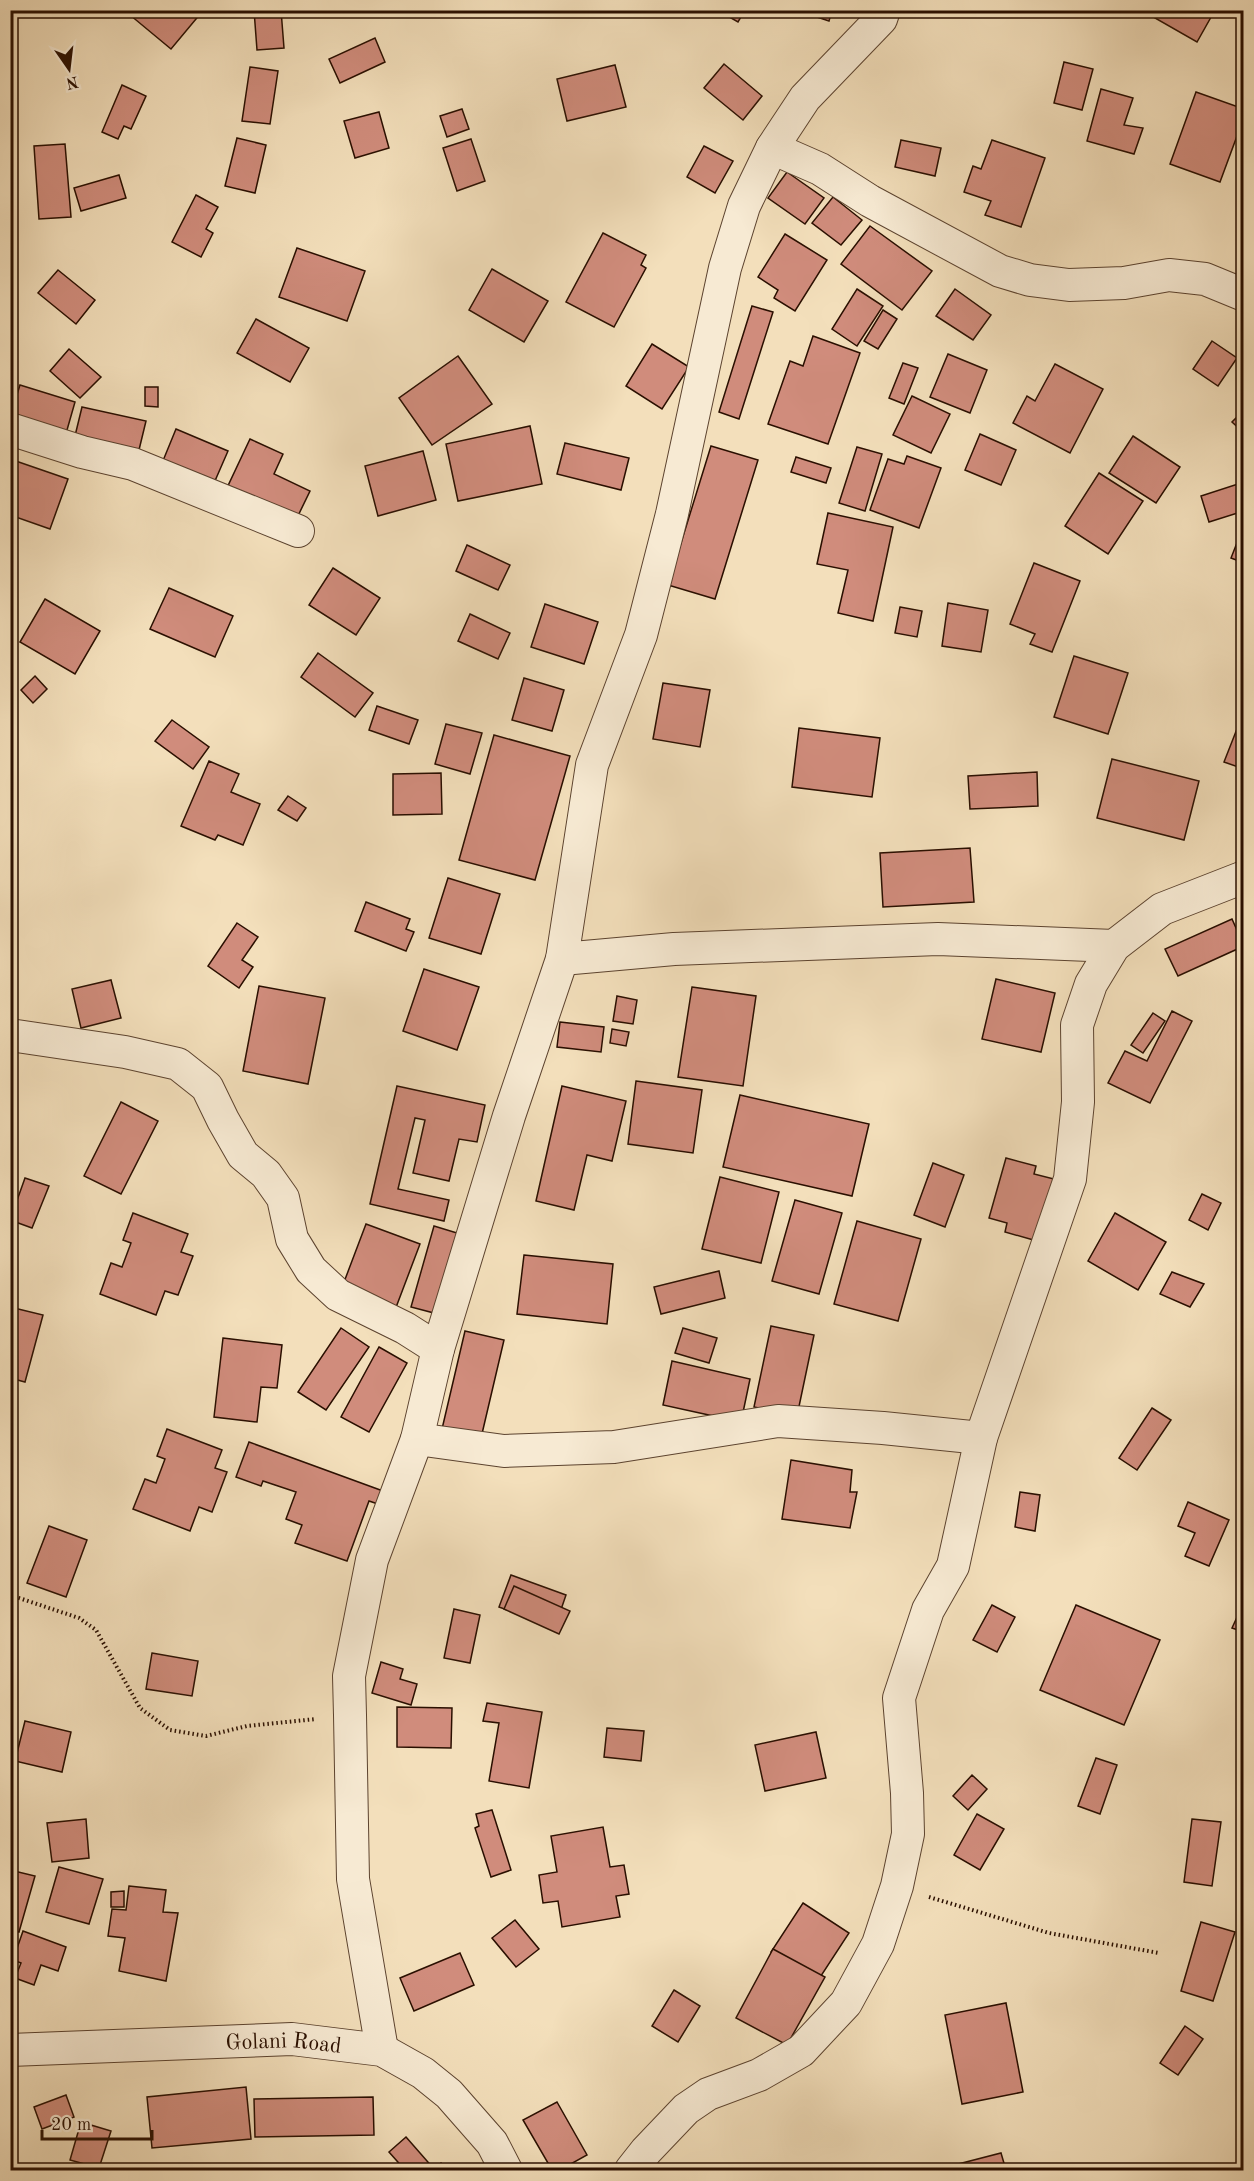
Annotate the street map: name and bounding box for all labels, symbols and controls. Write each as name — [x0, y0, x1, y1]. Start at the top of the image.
north arrow — [39, 39, 99, 99]
text: N — [64, 72, 80, 91]
street label: Golani Road — [225, 2030, 343, 2058]
scale bar — [42, 2103, 152, 2141]
text: 20 m — [51, 2116, 91, 2134]

